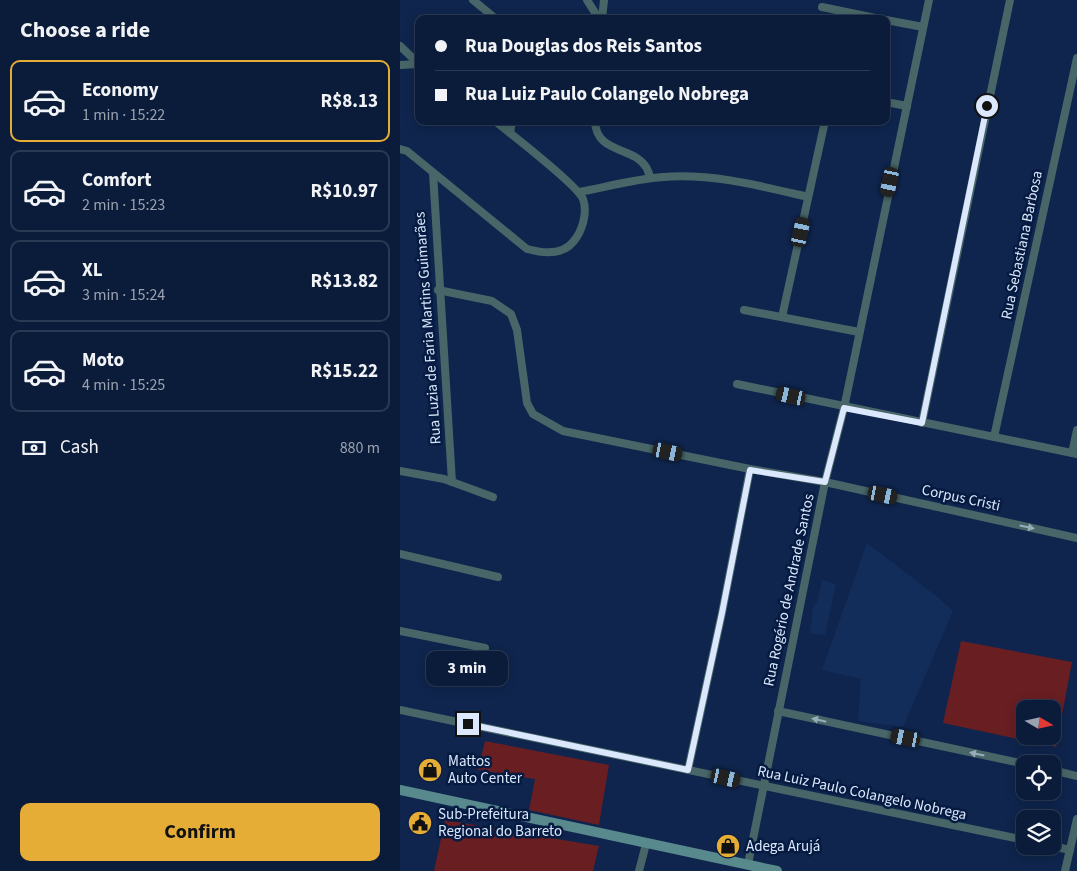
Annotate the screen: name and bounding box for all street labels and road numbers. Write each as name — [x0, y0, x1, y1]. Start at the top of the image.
street label: Rua Sebastiana Barbosa — [996, 169, 1048, 321]
street label: Rua Luzia de Faria Martins Guimarães — [409, 211, 447, 445]
street label: Corpus Cristi — [920, 479, 1002, 517]
street label: Rua Rogério de Andrade Santos — [758, 492, 820, 688]
street label: Rua Luiz Paulo Colangelo Nobrega — [755, 761, 969, 825]

